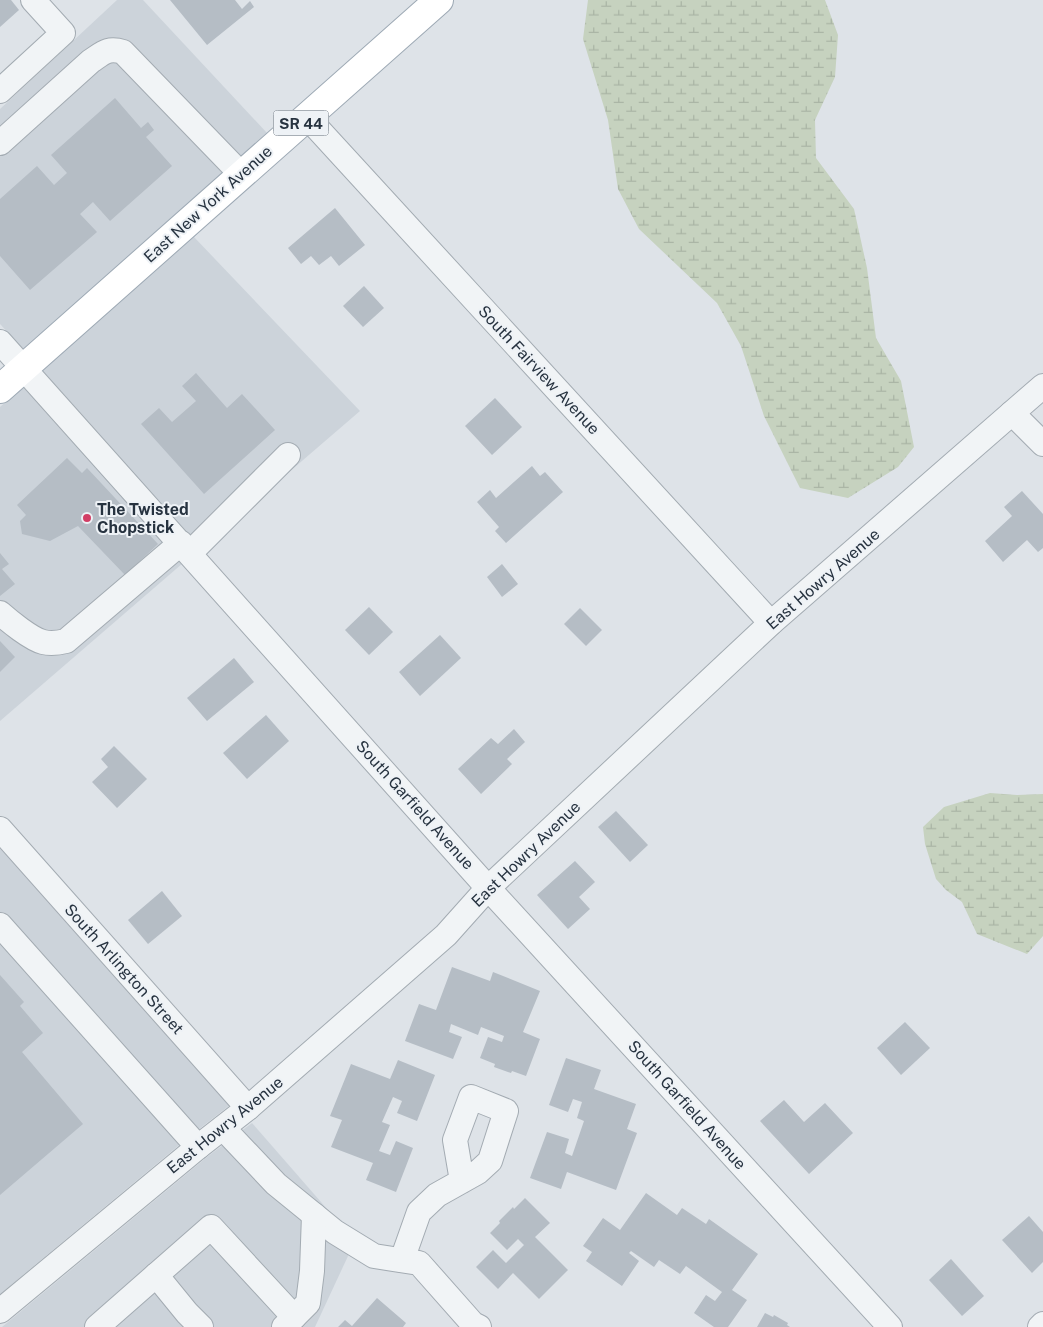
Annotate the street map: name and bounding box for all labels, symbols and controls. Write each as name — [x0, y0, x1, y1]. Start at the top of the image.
road number: SR 44 — [274, 110, 328, 136]
street label: East New York Avenue — [140, 142, 276, 266]
street label: South Fairview Avenue — [474, 302, 604, 438]
place label: The Twisted Chopstick — [97, 500, 189, 537]
marker: The Twisted Chopstick — [81, 512, 93, 524]
street label: East Howry Avenue — [762, 525, 884, 633]
street label: South Garfield Avenue — [352, 737, 478, 873]
street label: East Howry Avenue — [468, 797, 584, 911]
street label: South Arlington Street — [60, 900, 188, 1038]
street label: South Garfield Avenue — [624, 1037, 750, 1173]
street label: East Howry Avenue — [163, 1072, 287, 1178]

